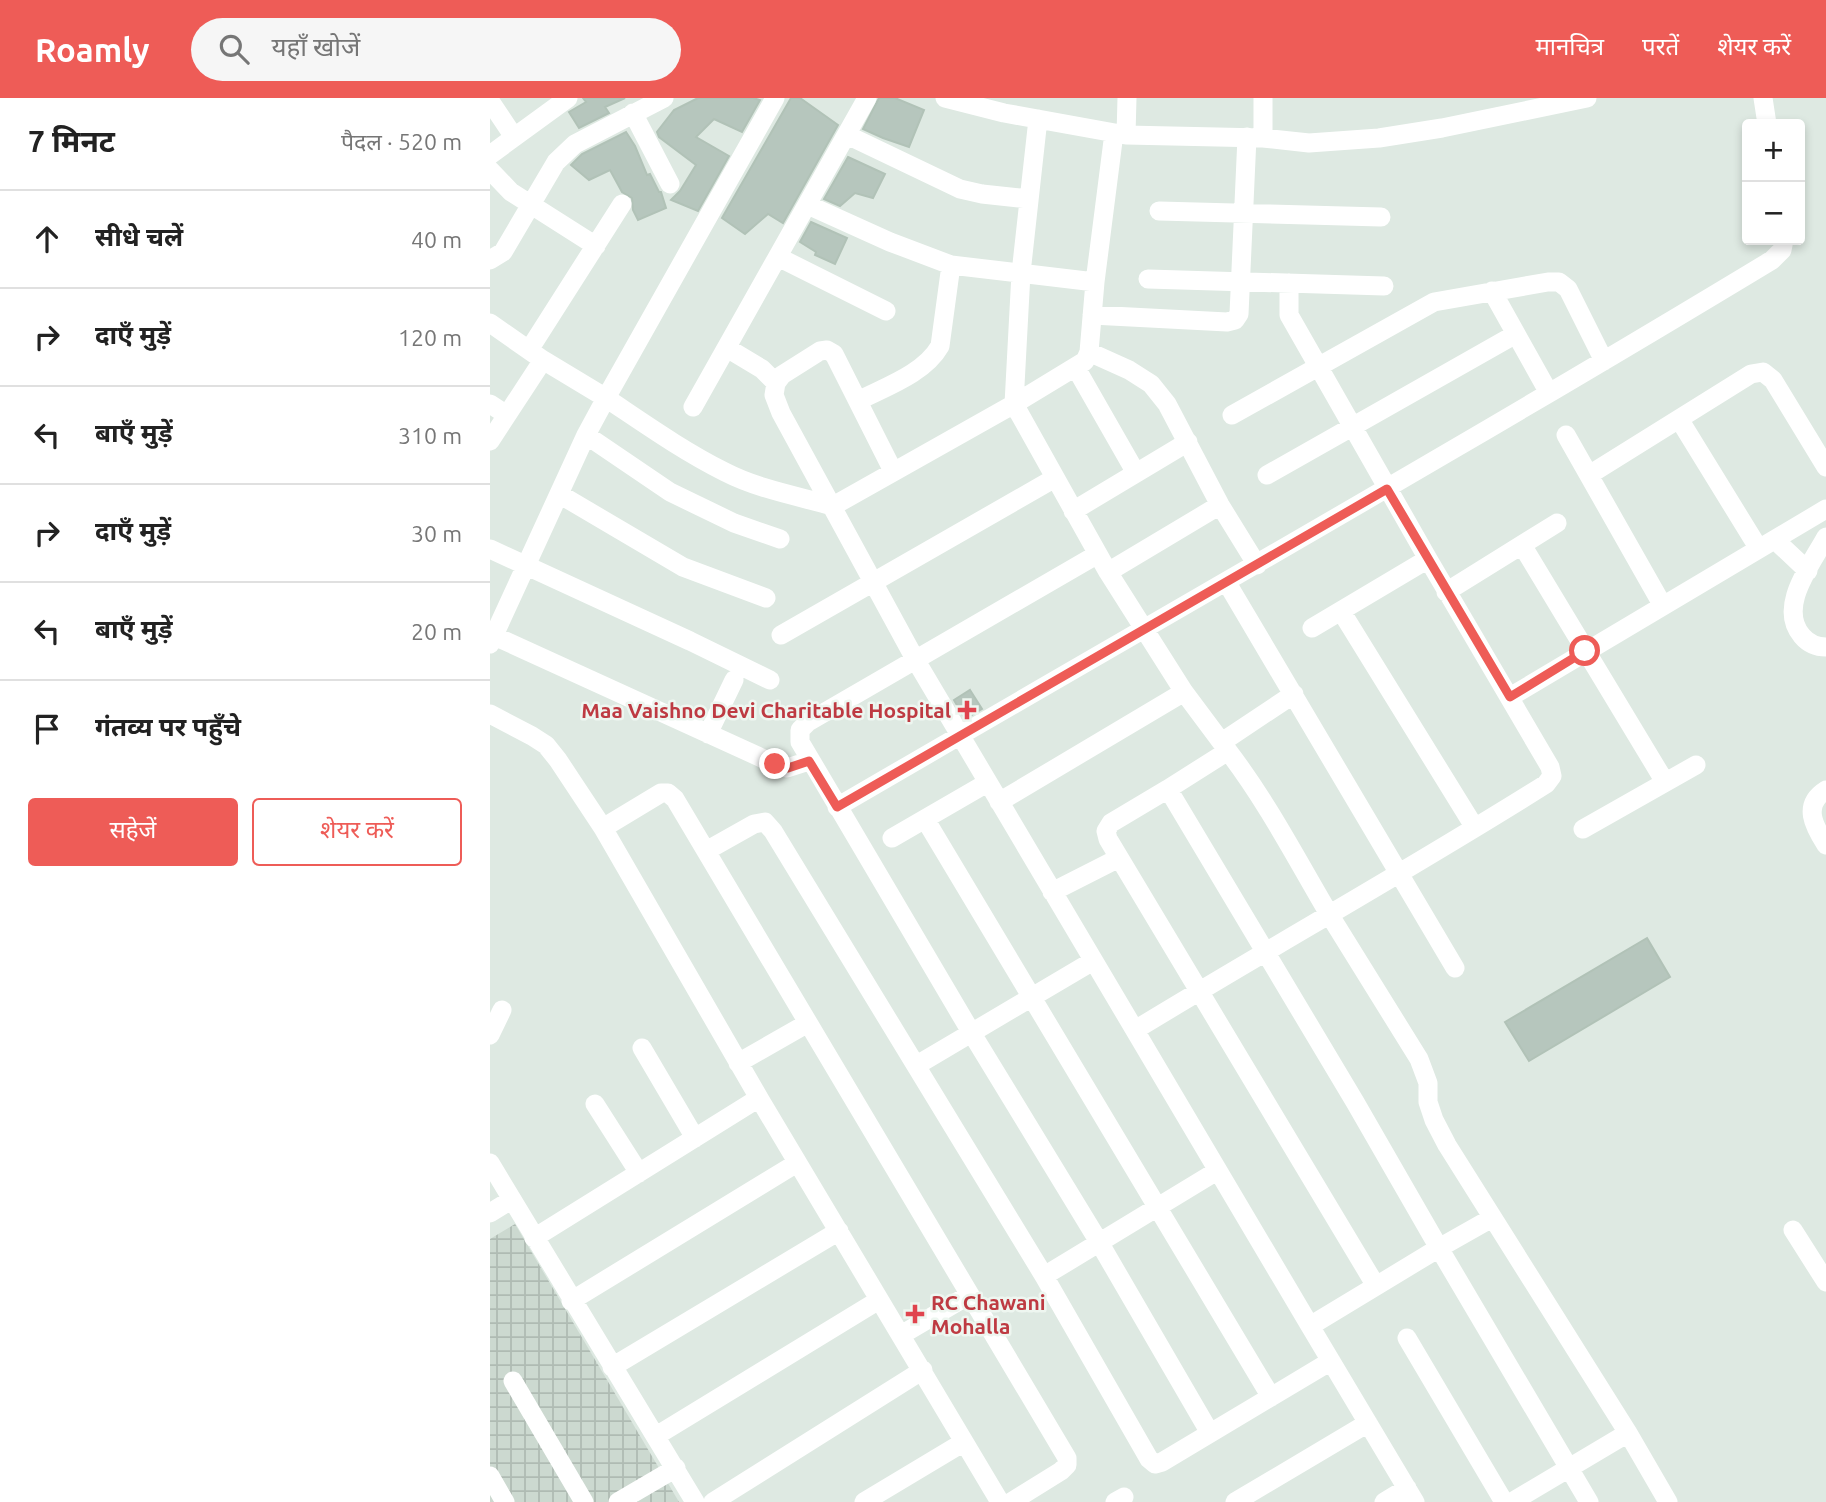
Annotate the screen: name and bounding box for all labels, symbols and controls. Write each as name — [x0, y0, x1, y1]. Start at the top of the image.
search box — [191, 18, 681, 81]
icon: search — [215, 30, 253, 68]
text: Roamly — [35, 31, 149, 68]
text: यहाँ खोजें — [271, 32, 360, 61]
text: मानचित्र — [1535, 33, 1604, 60]
text: परतें — [1642, 33, 1679, 60]
text: शेयर करें — [1717, 33, 1791, 60]
map controls — [1742, 119, 1805, 245]
button: + — [1742, 119, 1805, 182]
text: 7 मिनट — [28, 124, 115, 158]
text: पैदल · 520 m — [341, 129, 462, 154]
button: − — [1742, 182, 1805, 245]
icon: ahead — [28, 220, 66, 258]
text: सीधे चलें — [95, 222, 183, 251]
text: 40 m — [411, 227, 462, 252]
icon: right — [28, 318, 66, 356]
text: दाएँ मुड़ें — [95, 320, 171, 349]
text: 120 m — [398, 325, 462, 350]
icon: left — [28, 416, 66, 454]
text: बाएँ मुड़ें — [95, 418, 172, 447]
text: 310 m — [398, 423, 462, 448]
icon: right — [28, 514, 66, 552]
text: दाएँ मुड़ें — [95, 516, 171, 545]
text: 30 m — [411, 521, 462, 546]
icon: left — [28, 612, 66, 650]
text: बाएँ मुड़ें — [95, 614, 172, 643]
text: 20 m — [411, 619, 462, 644]
route start — [1569, 635, 1600, 666]
place label: Maa Vaishno Devi Charitable Hospital — [581, 698, 951, 722]
marker: Maa Vaishno Devi Charitable Hospital — [957, 700, 977, 720]
icon: arrive — [28, 710, 66, 748]
text: गंतव्य पर पहुँचे — [95, 712, 241, 741]
route end — [759, 748, 790, 779]
button: सहेजें — [28, 798, 238, 866]
button: शेयर करें — [252, 798, 462, 866]
place label: RC Chawani Mohalla — [931, 1290, 1046, 1338]
marker: RC Chawani Mohalla — [905, 1304, 925, 1324]

